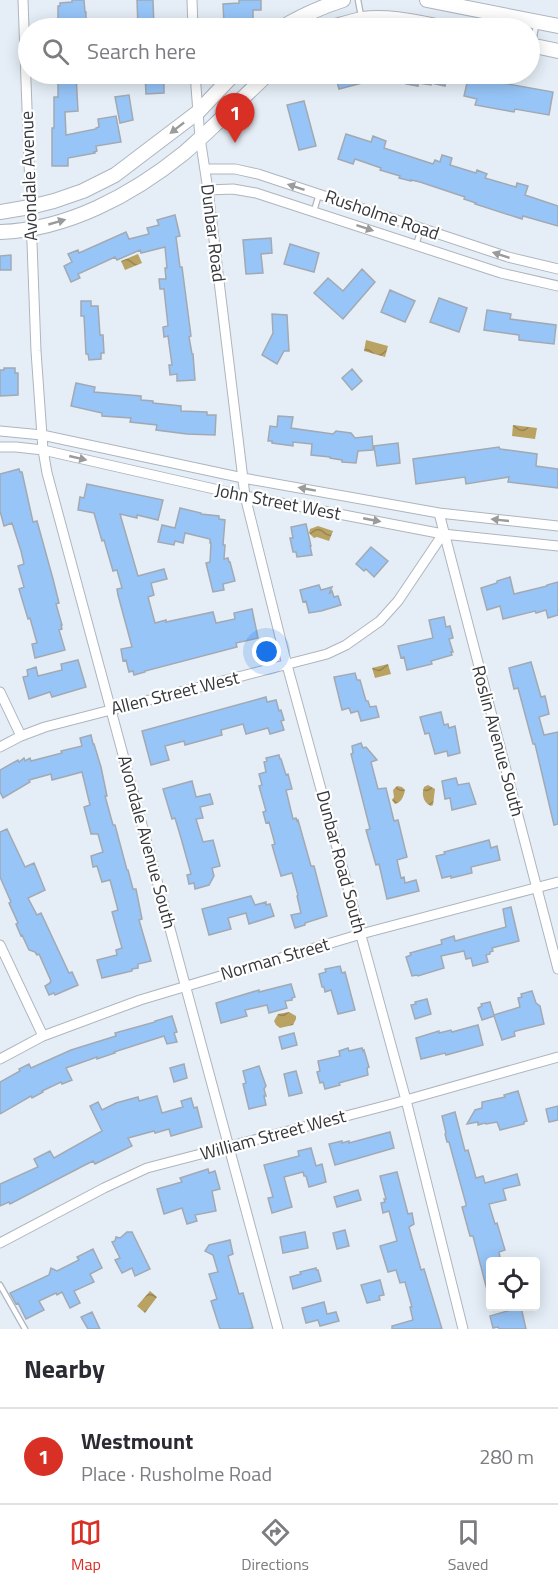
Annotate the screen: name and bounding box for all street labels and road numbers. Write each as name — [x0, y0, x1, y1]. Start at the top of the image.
street label: Avondale Avenue — [13, 111, 44, 242]
street label: Dunbar Road — [194, 182, 233, 283]
street label: Rusholme Road — [321, 182, 443, 247]
street label: John Street West — [213, 476, 344, 527]
street label: Roslin Avenue South — [465, 662, 532, 820]
street label: Allen Street West — [108, 663, 243, 722]
street label: Avondale Avenue South — [111, 752, 184, 932]
street label: Dunbar Road South — [309, 787, 374, 936]
street label: Norman Street — [217, 930, 333, 987]
street label: William Street West — [197, 1102, 349, 1167]

